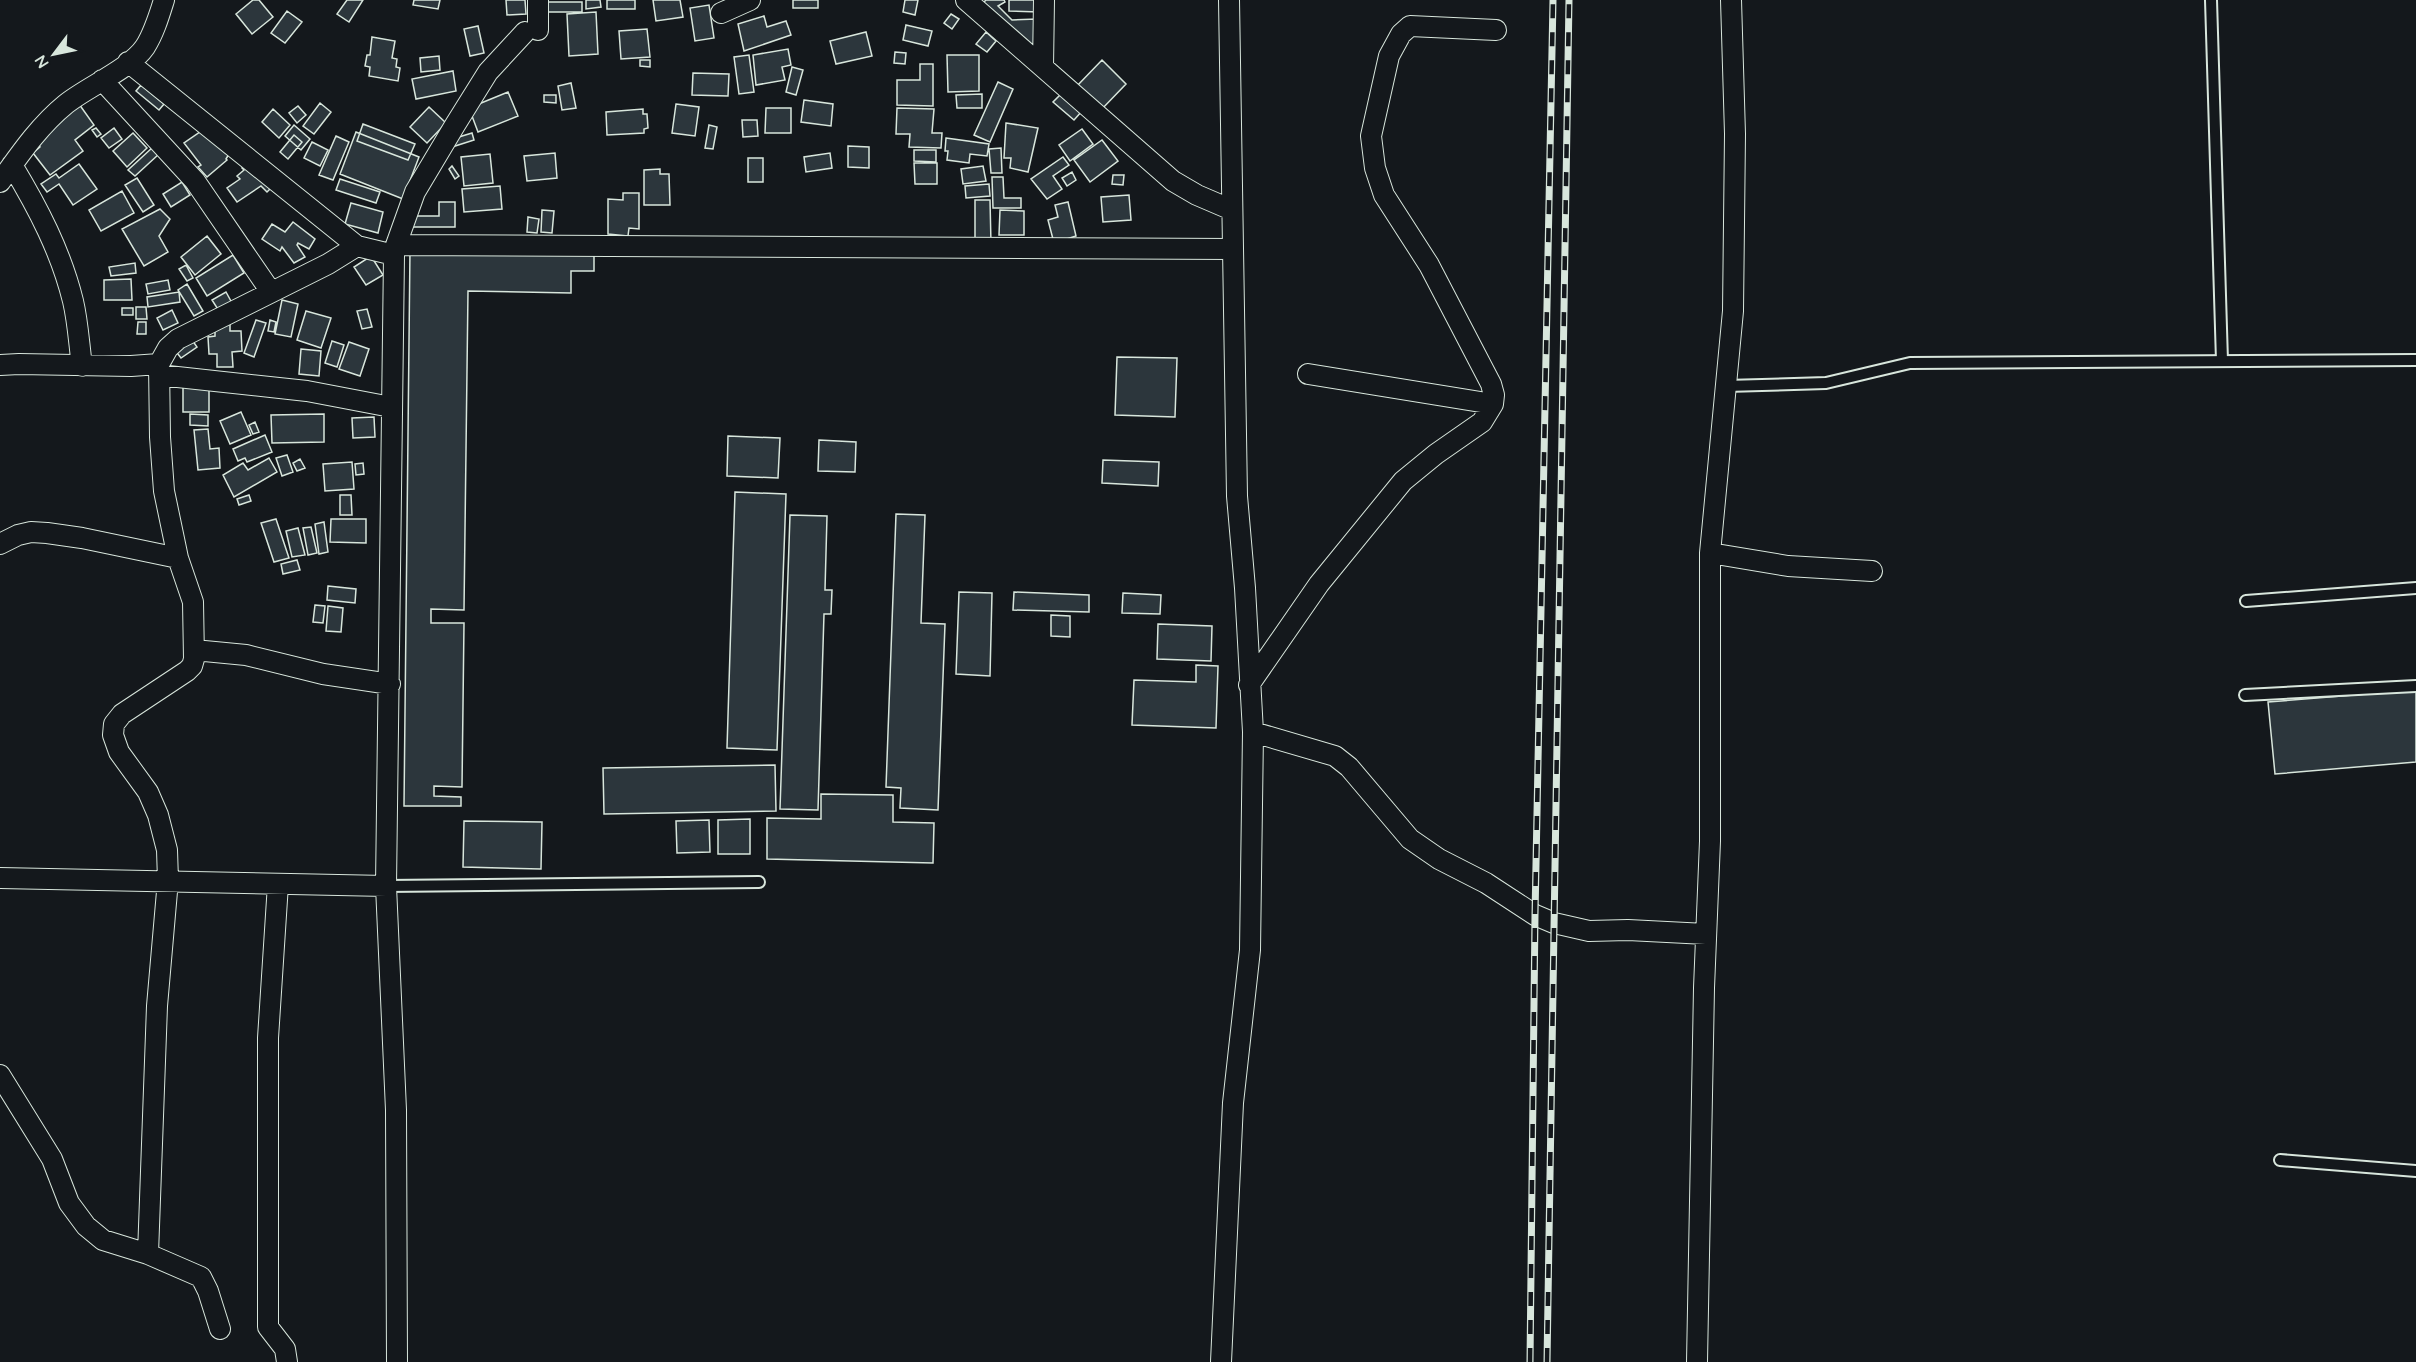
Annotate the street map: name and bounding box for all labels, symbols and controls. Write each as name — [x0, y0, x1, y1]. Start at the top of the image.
north arrow — [24, 24, 84, 84]
text: N — [30, 52, 53, 72]

